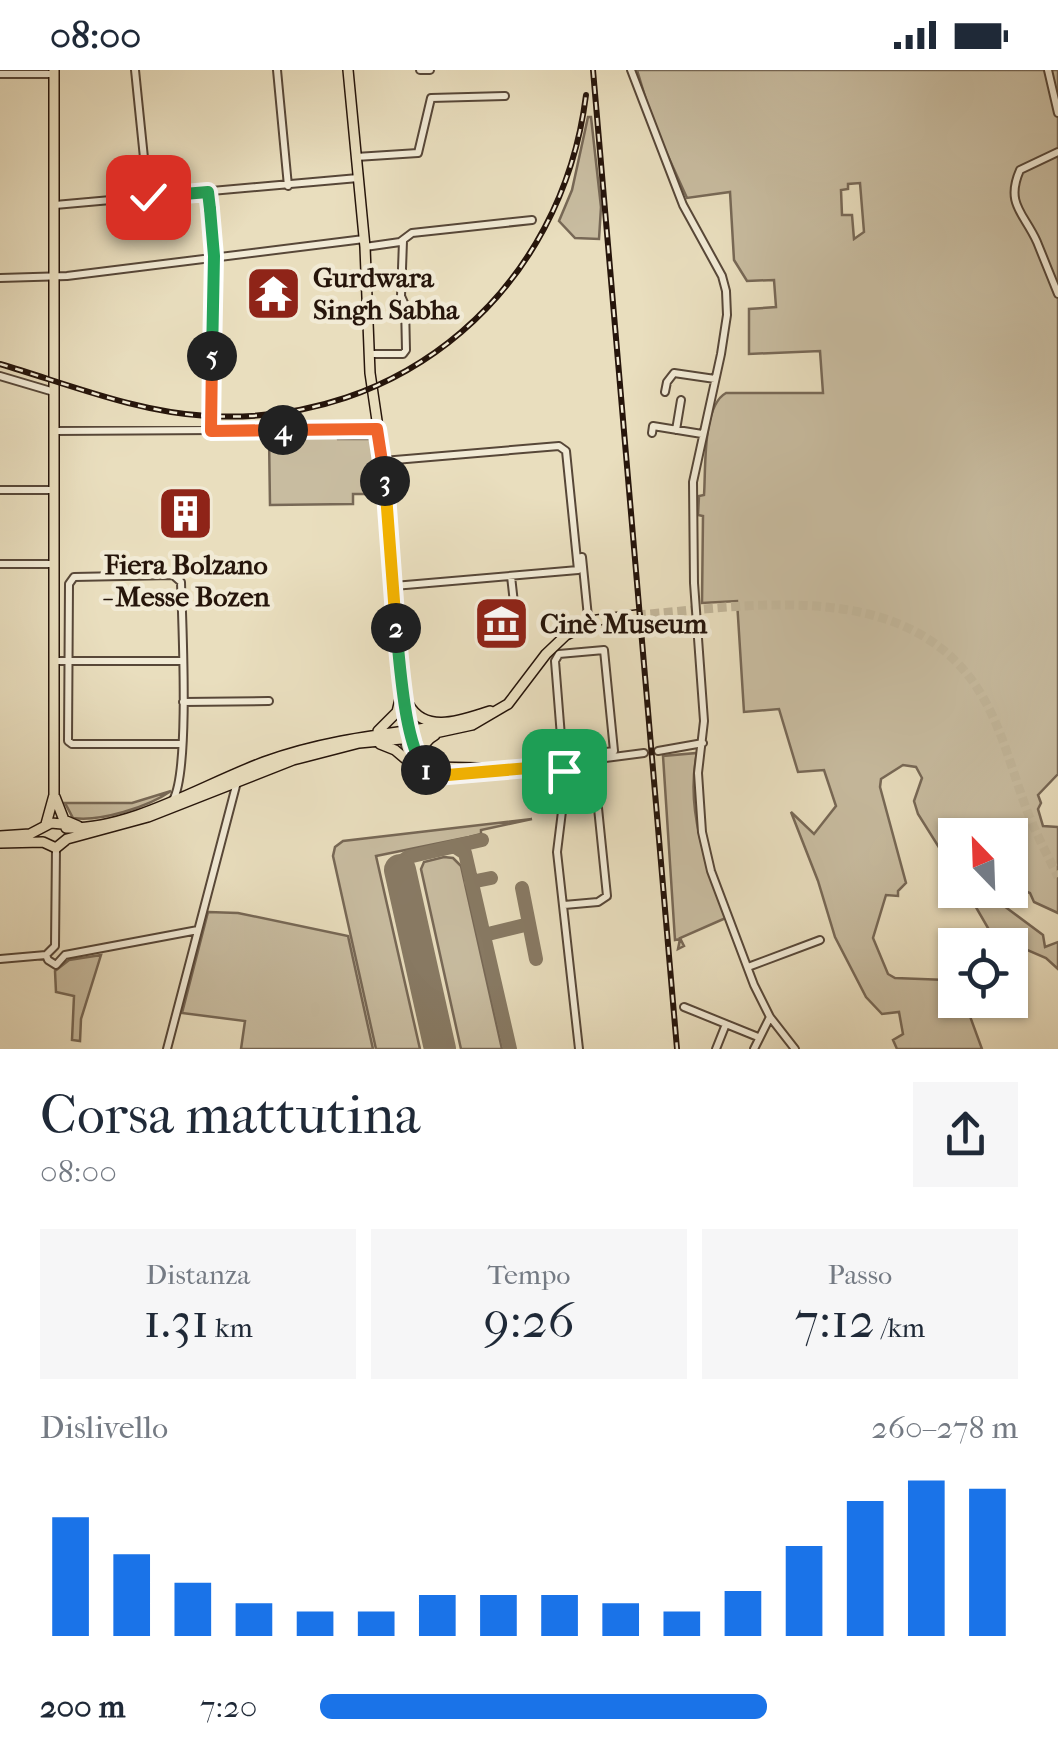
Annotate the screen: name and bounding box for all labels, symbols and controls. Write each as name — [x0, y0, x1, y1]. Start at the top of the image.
text: 08:00 — [50, 13, 141, 58]
pin — [106, 155, 191, 240]
icon: check — [121, 170, 176, 225]
place label: Gurdwara Singh Sabha — [313, 261, 460, 326]
temple icon: Gurdwara Singh Sabha — [244, 263, 304, 323]
pin: 5 — [187, 331, 237, 381]
text: 5 — [206, 339, 218, 372]
pin: 4 — [258, 405, 308, 455]
text: 4 — [275, 413, 291, 446]
pin: 3 — [360, 456, 410, 506]
text: 3 — [379, 464, 391, 497]
building icon: Fiera Bolzano - Messe Bozen — [156, 483, 216, 543]
place label: Fiera Bolzano - Messe Bozen — [102, 548, 271, 613]
museum icon: Cinè Museum — [471, 593, 531, 653]
pin: 2 — [371, 603, 421, 653]
place label: Cinè Museum — [540, 607, 708, 640]
text: 2 — [389, 611, 403, 644]
pin — [522, 729, 607, 814]
icon: arrive — [537, 744, 592, 799]
pin: 1 — [401, 745, 451, 795]
text: 1 — [421, 753, 431, 786]
north arrow — [938, 818, 1028, 908]
map controls — [938, 818, 1028, 1018]
button: locate — [938, 928, 1028, 1018]
button: share — [913, 1082, 1018, 1187]
text: Corsa mattutina — [40, 1083, 420, 1147]
text: 08:00 — [40, 1153, 117, 1190]
text: Distanza — [146, 1258, 250, 1291]
text: Tempo — [487, 1258, 571, 1291]
text: Passo — [828, 1258, 892, 1291]
text: 1.31 — [143, 1291, 209, 1350]
text: 9:26 — [483, 1291, 575, 1350]
text: 7:12 — [795, 1291, 875, 1350]
text: km — [209, 1311, 253, 1344]
text: /km — [875, 1311, 925, 1344]
text: Dislivello — [40, 1409, 168, 1446]
text: 260–278 m — [871, 1409, 1018, 1446]
text: 200 m — [40, 1688, 125, 1725]
text: 7:20 — [200, 1688, 257, 1725]

